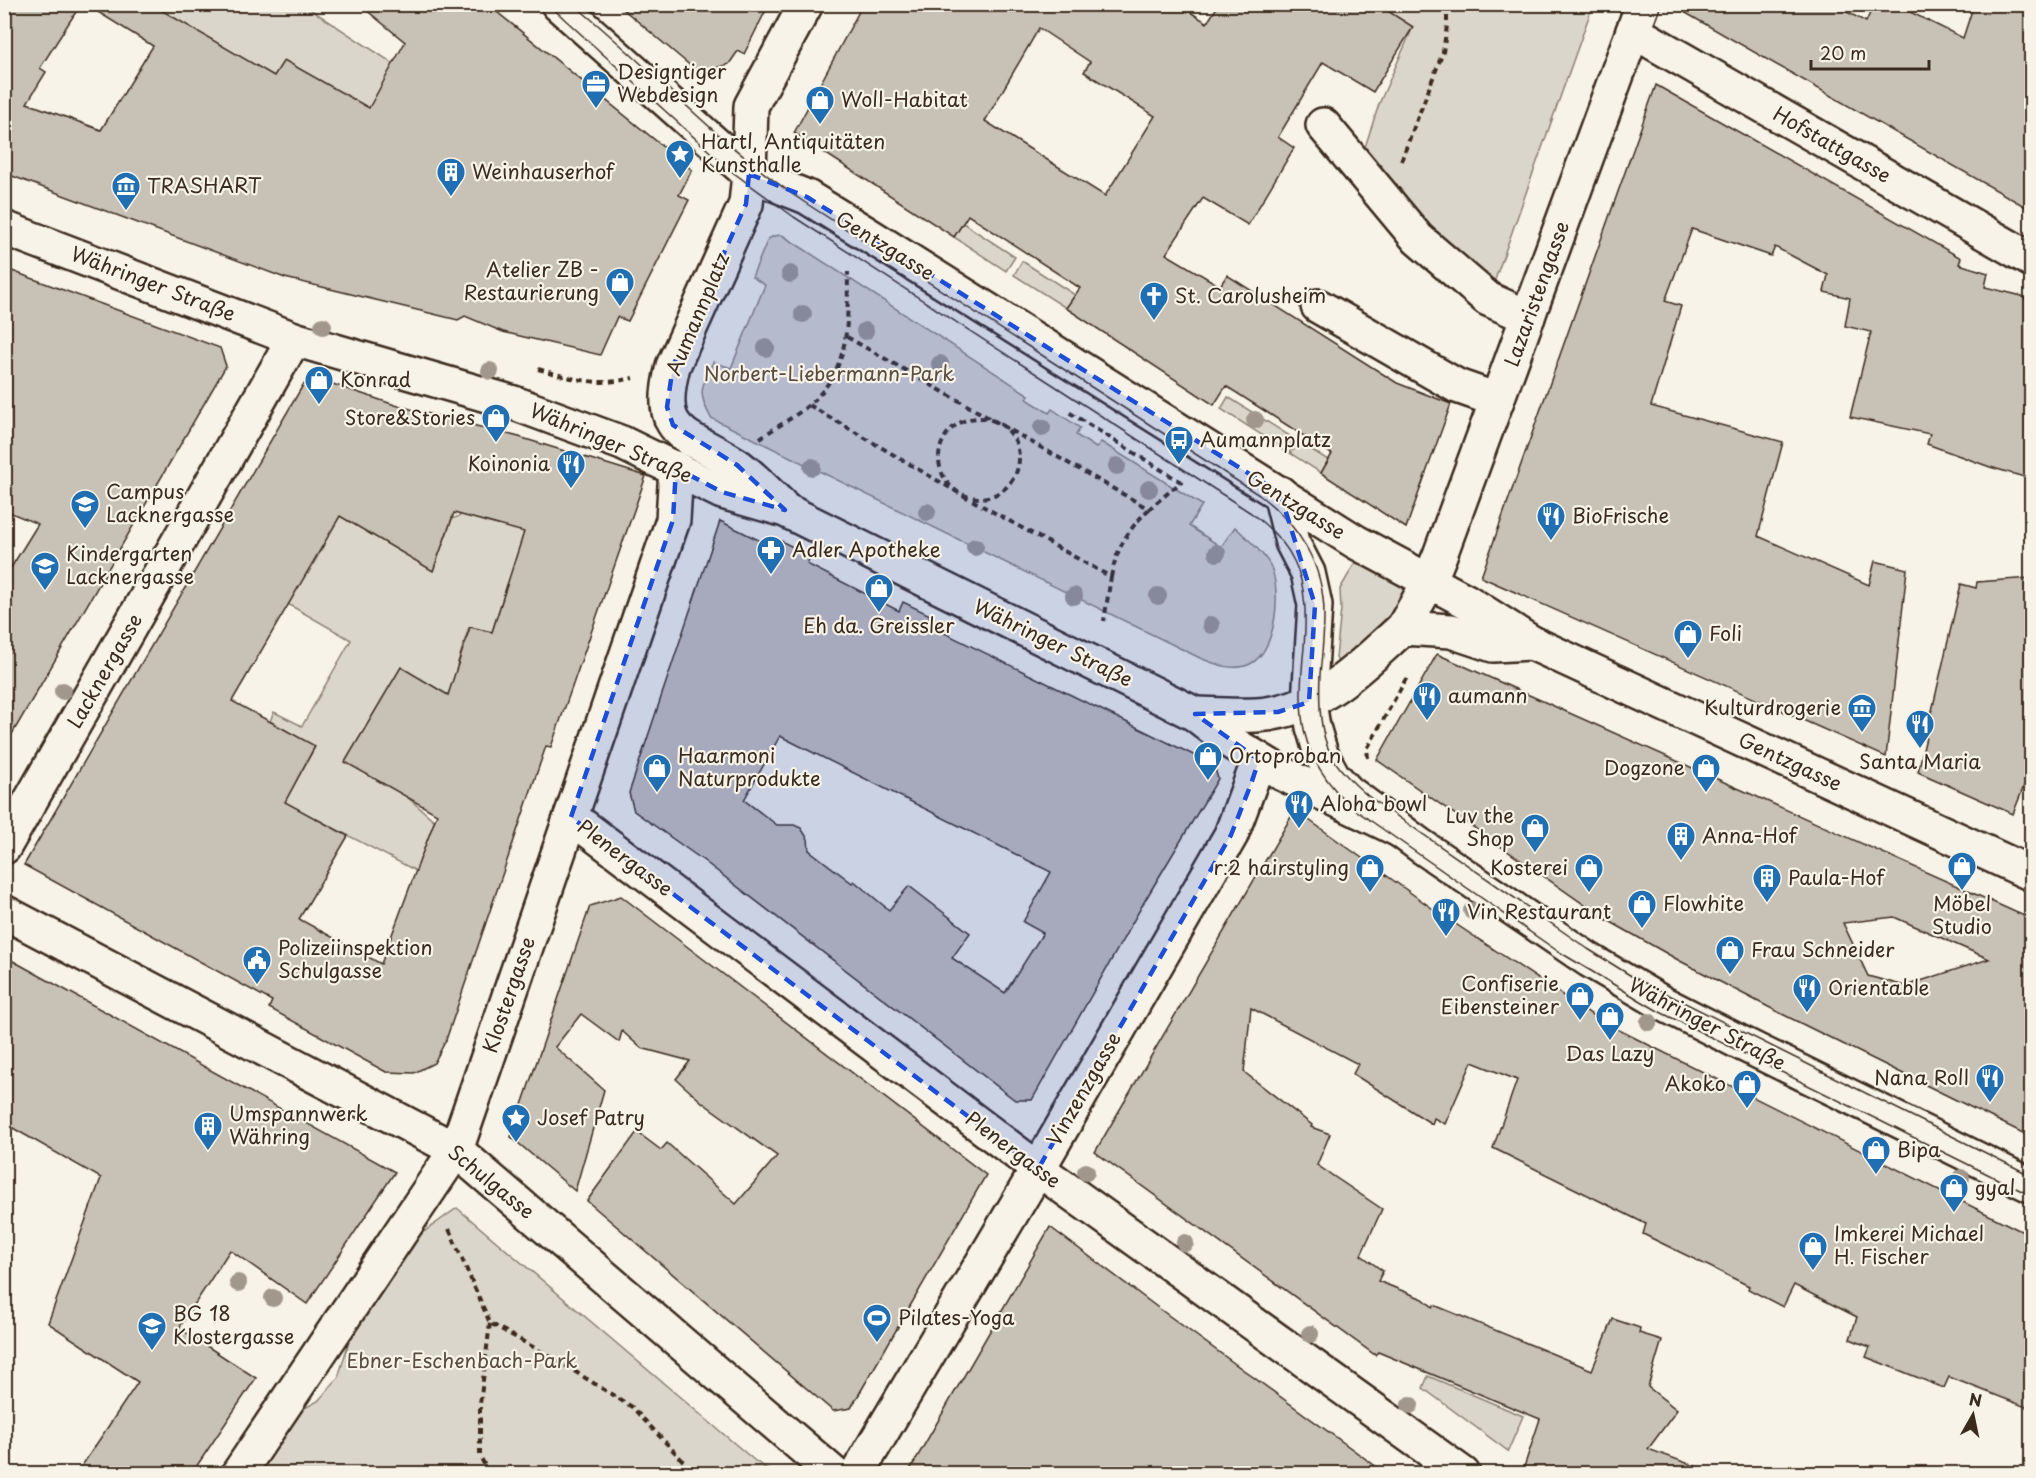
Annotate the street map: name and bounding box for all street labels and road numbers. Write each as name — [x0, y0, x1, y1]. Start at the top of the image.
street label: Hofstattgasse — [1768, 98, 1897, 190]
street label: Gentzgasse — [830, 203, 941, 287]
street label: Lazaristengasse — [1496, 217, 1576, 371]
street label: Währinger Straße — [67, 238, 240, 328]
street label: Aumannplatz — [658, 248, 736, 380]
street label: Währinger Straße — [525, 394, 697, 490]
street label: Gentzgasse — [1241, 462, 1352, 546]
street label: Währinger Straße — [969, 590, 1138, 694]
street label: Lacknergasse — [59, 608, 149, 733]
street label: Gentzgasse — [1734, 724, 1847, 798]
street label: Plenergasse — [572, 811, 680, 903]
street label: Klostergasse — [474, 932, 542, 1057]
street label: Währinger Straße — [1624, 969, 1791, 1077]
street label: Vinzenzgasse — [1038, 1026, 1128, 1151]
street label: Plenergasse — [960, 1103, 1068, 1195]
street label: Schulgasse — [442, 1137, 541, 1226]

